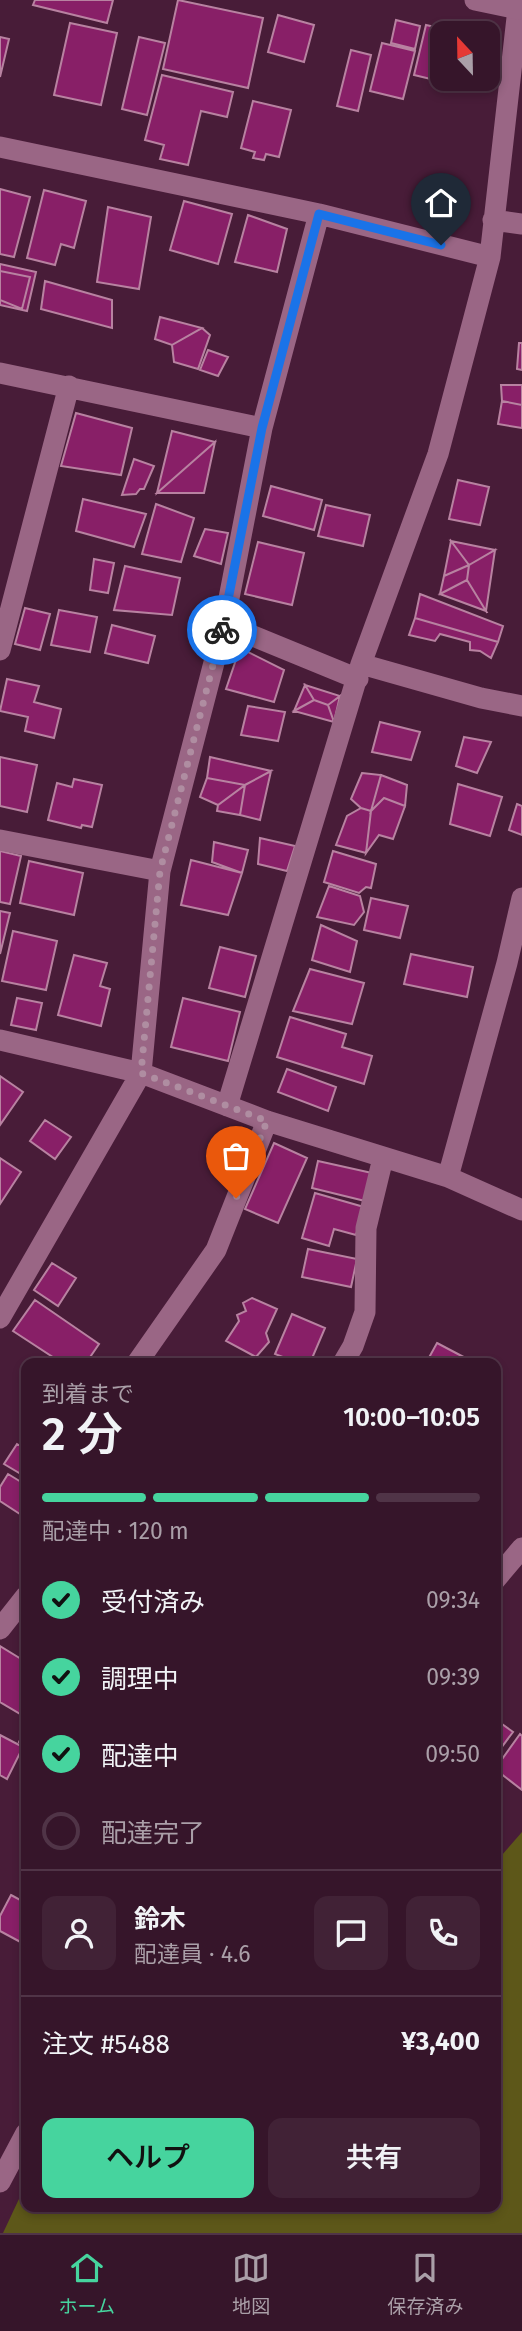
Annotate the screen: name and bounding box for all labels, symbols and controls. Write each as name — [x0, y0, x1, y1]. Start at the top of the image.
north arrow — [430, 21, 500, 91]
map controls — [430, 21, 500, 91]
pin — [411, 173, 471, 245]
icon: home — [422, 184, 460, 222]
courier — [187, 595, 257, 665]
icon: bike — [203, 611, 241, 649]
pin — [206, 1126, 266, 1198]
icon: bag — [217, 1137, 255, 1175]
text: 到着まで — [42, 1380, 134, 1408]
text: 10:00–10:05 — [343, 1402, 480, 1433]
text: 2 分 — [42, 1407, 123, 1462]
text: 配達中 · 120 m — [42, 1517, 189, 1545]
icon: check — [42, 1581, 80, 1619]
text: 09:34 — [426, 1586, 480, 1614]
text: 受付済み — [101, 1587, 205, 1618]
icon: check — [42, 1658, 80, 1696]
text: 09:39 — [426, 1663, 480, 1691]
text: 調理中 — [101, 1664, 179, 1695]
icon: check — [42, 1735, 80, 1773]
text: 09:50 — [425, 1740, 480, 1768]
text: 配達中 — [101, 1741, 179, 1772]
text: 配達完了 — [101, 1818, 205, 1849]
button: person — [42, 1896, 116, 1970]
button: chat — [314, 1896, 388, 1970]
button: phone — [406, 1896, 480, 1970]
text: 鈴木 — [134, 1904, 186, 1935]
text: 配達員 · 4.6 — [134, 1940, 251, 1968]
text: ¥3,400 — [401, 2026, 480, 2057]
text: 注文 #5488 — [42, 2029, 170, 2060]
button: ヘルプ — [42, 2118, 254, 2198]
button: 共有 — [268, 2118, 480, 2198]
tab: ホーム — [59, 2249, 115, 2318]
tab: 地図 — [232, 2249, 270, 2318]
tab: 保存済み — [387, 2249, 463, 2318]

